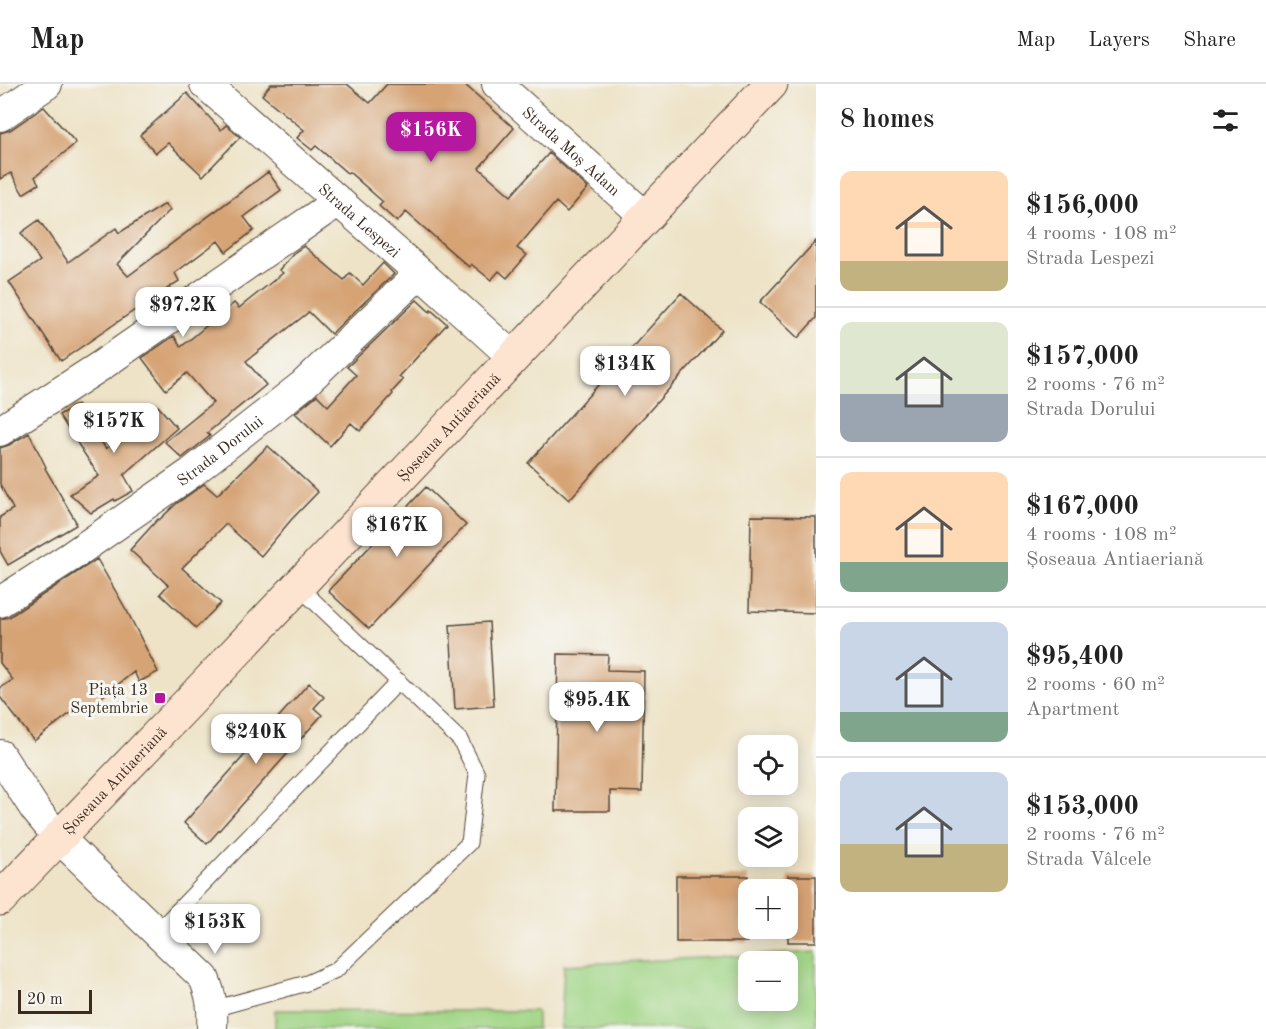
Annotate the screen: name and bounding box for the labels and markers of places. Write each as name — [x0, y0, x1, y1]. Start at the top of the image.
pin: $156K — [389, 112, 473, 163]
pin: $97.2K — [134, 287, 232, 338]
pin: $134K — [583, 346, 667, 397]
pin: $157K — [72, 403, 156, 454]
pin: $167K — [355, 507, 439, 558]
pin: $95.4K — [548, 682, 646, 733]
place label: Piața 13 Septembrie — [70, 683, 148, 717]
marker: Piața 13 Septembrie — [153, 691, 167, 705]
pin: $240K — [214, 714, 298, 765]
pin: $153K — [173, 904, 257, 955]

